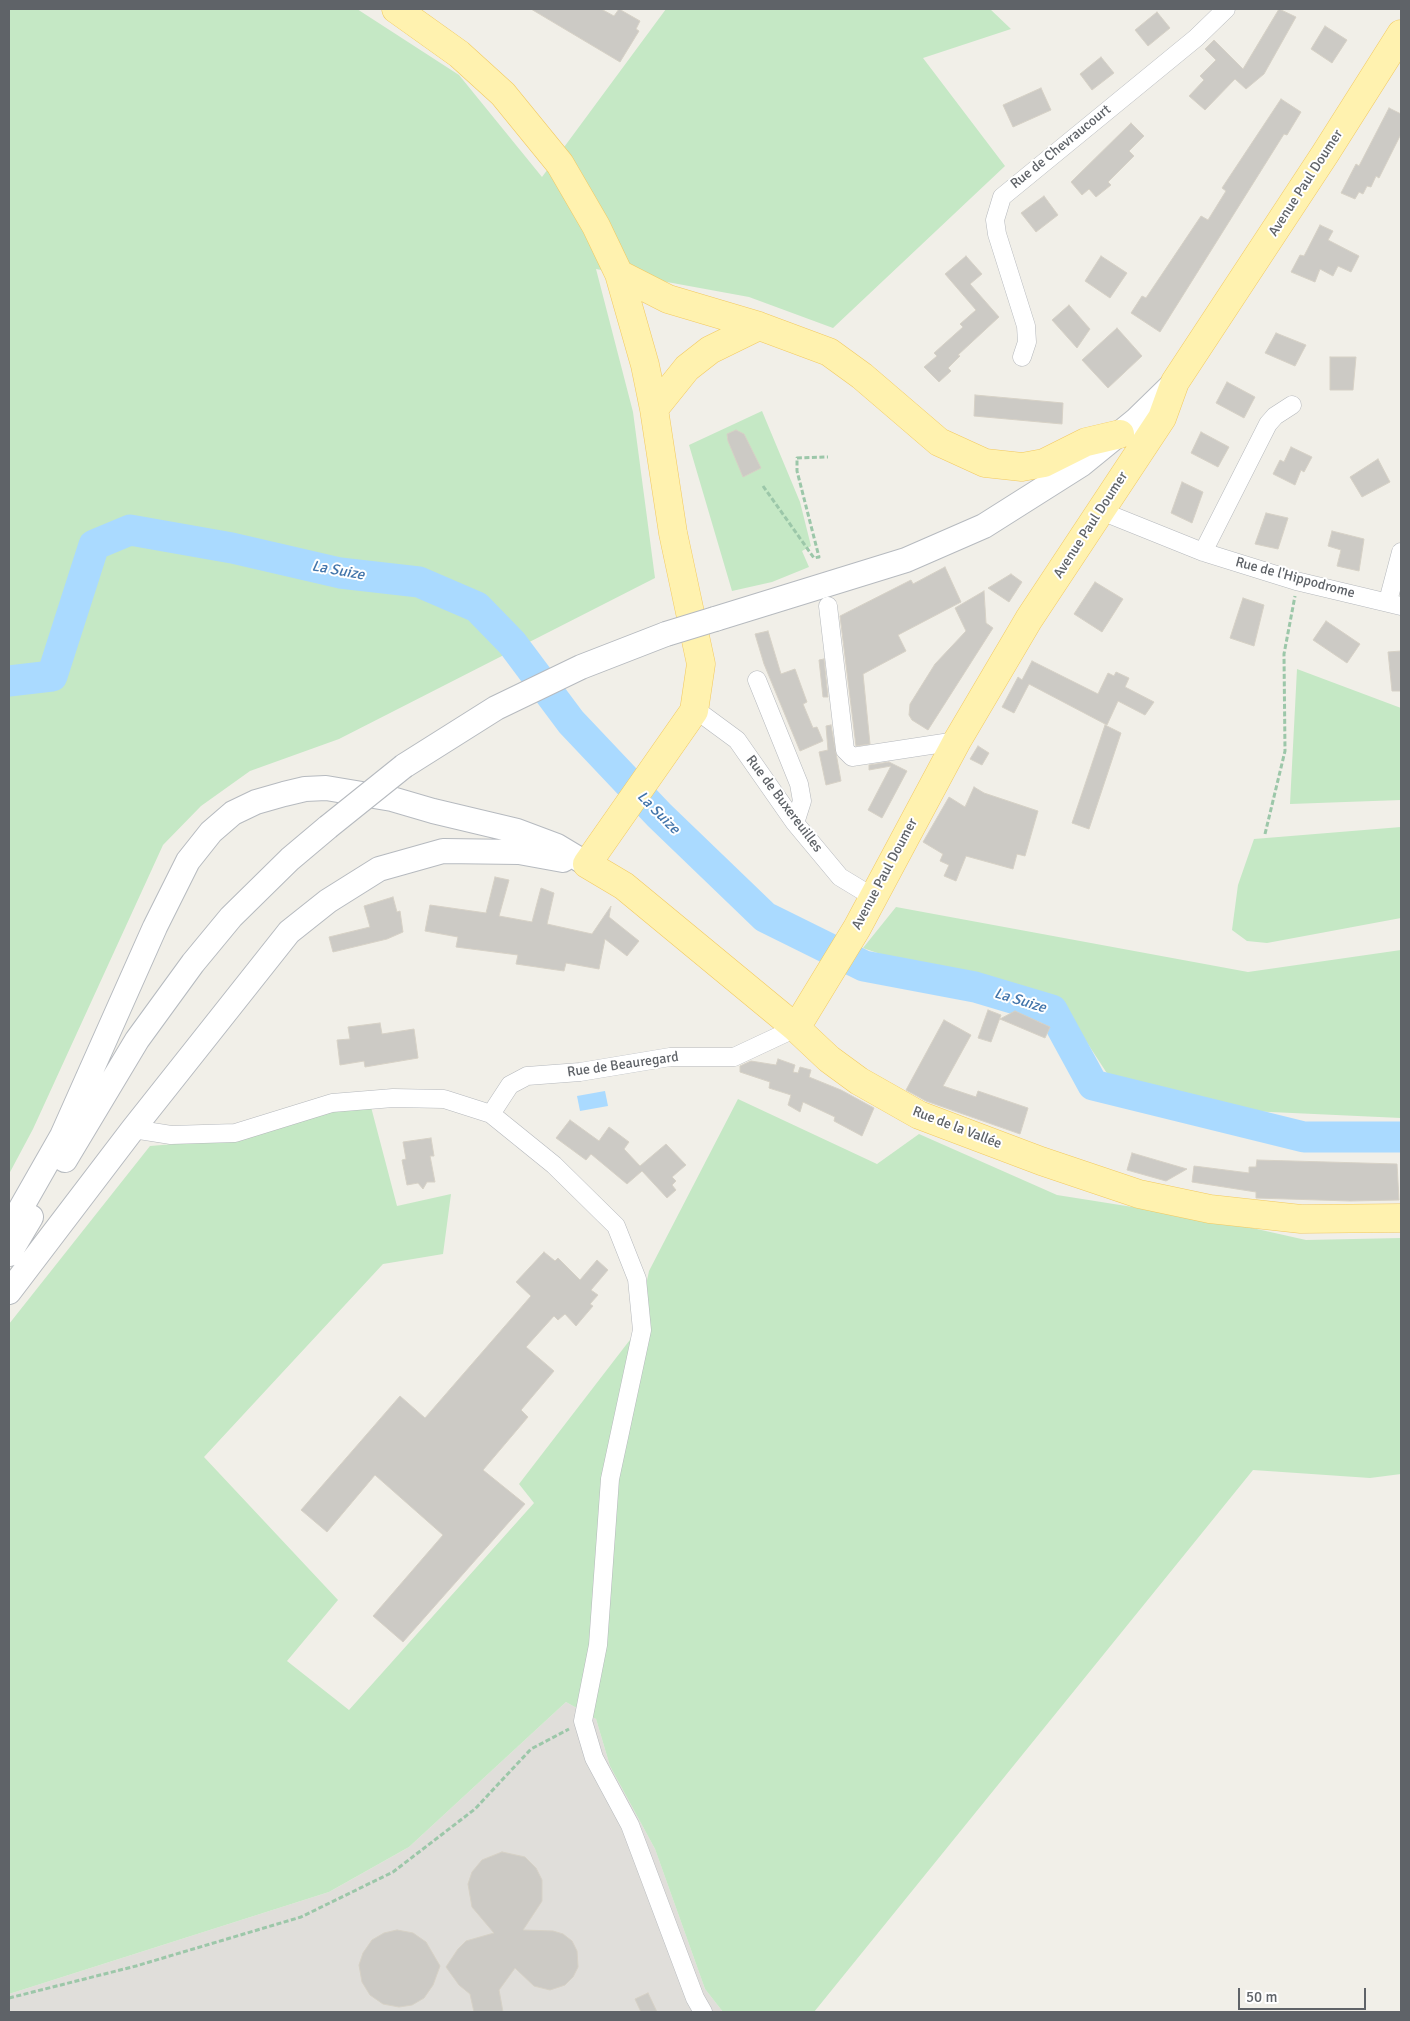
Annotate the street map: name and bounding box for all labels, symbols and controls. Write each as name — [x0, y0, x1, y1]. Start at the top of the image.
street label: Rue de Chevraucourt — [1007, 101, 1115, 193]
street label: Avenue Paul Doumer — [1265, 127, 1347, 239]
street label: Avenue Paul Doumer — [1050, 469, 1132, 581]
street label: Rue de l'Hippodrome — [1233, 554, 1357, 602]
water label: La Suize — [310, 558, 366, 584]
street label: Rue de Buxereuilles — [742, 752, 826, 856]
water label: La Suize — [633, 788, 683, 838]
street label: Avenue Paul Doumer — [849, 815, 921, 933]
water label: La Suize — [992, 985, 1048, 1017]
street label: Rue de Beauregard — [566, 1049, 680, 1081]
street label: Rue de la Vallée — [910, 1103, 1004, 1153]
scale bar — [1240, 1978, 1368, 2010]
text: 50 m — [1246, 1988, 1277, 2006]

